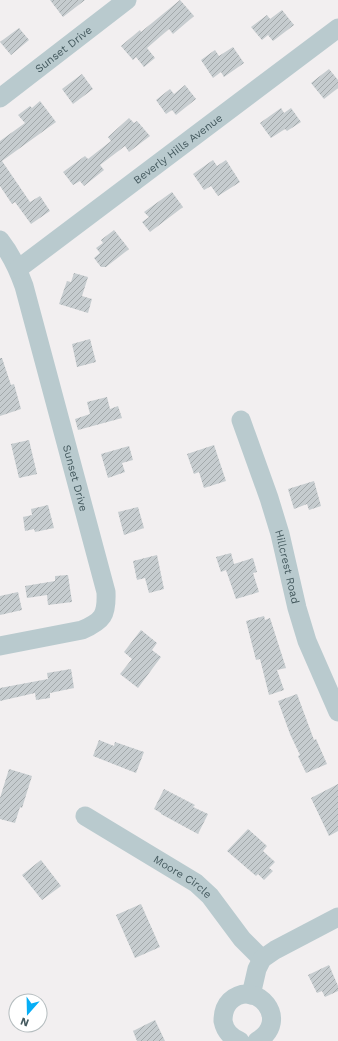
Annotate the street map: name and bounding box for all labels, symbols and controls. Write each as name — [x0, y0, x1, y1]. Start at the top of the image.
street label: Sunset Drive — [32, 23, 94, 75]
street label: Beverly Hills Avenue — [131, 111, 225, 186]
street label: Sunset Drive — [60, 443, 91, 513]
street label: Hillcrest Road — [273, 528, 302, 605]
street label: Moore Circle — [151, 852, 214, 901]
north arrow — [8, 993, 48, 1033]
text: N — [19, 1014, 31, 1029]

